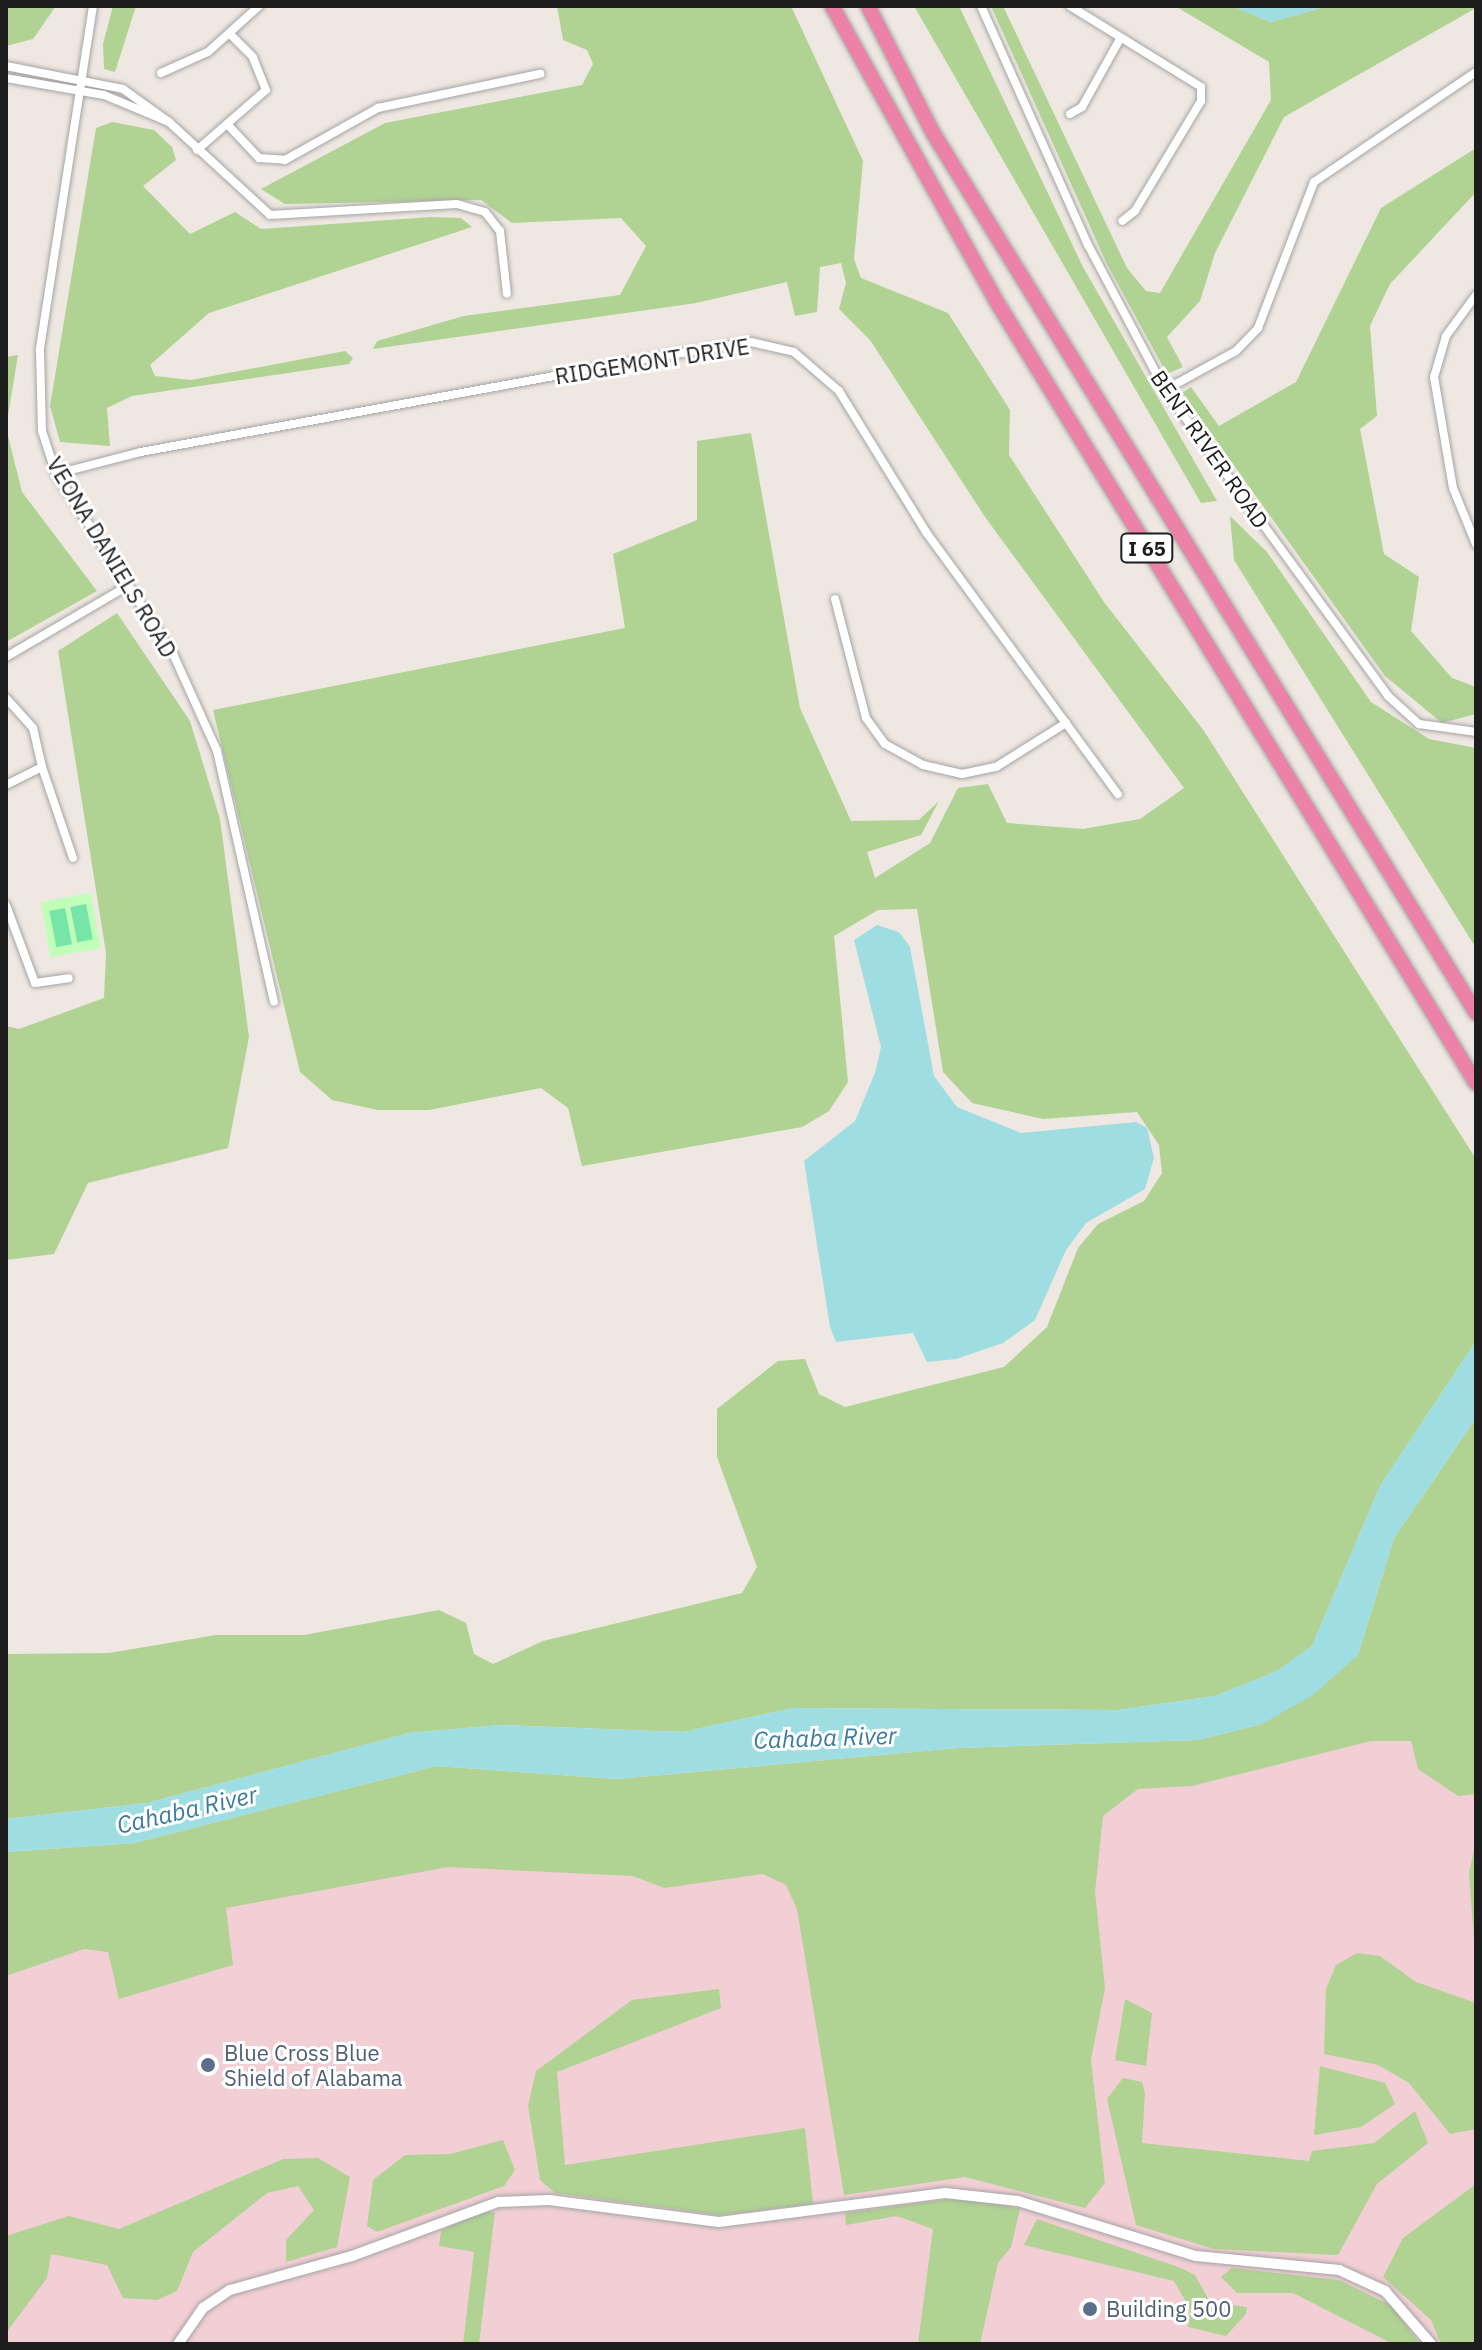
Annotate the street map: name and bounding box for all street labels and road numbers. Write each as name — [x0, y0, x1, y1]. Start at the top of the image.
street label: RIDGEMONT DRIVE — [553, 333, 751, 389]
street label: BENT RIVER ROAD — [1146, 365, 1274, 533]
street label: VEONA DANIELS ROAD — [42, 452, 182, 662]
road number: I 65 — [1119, 532, 1175, 564]

